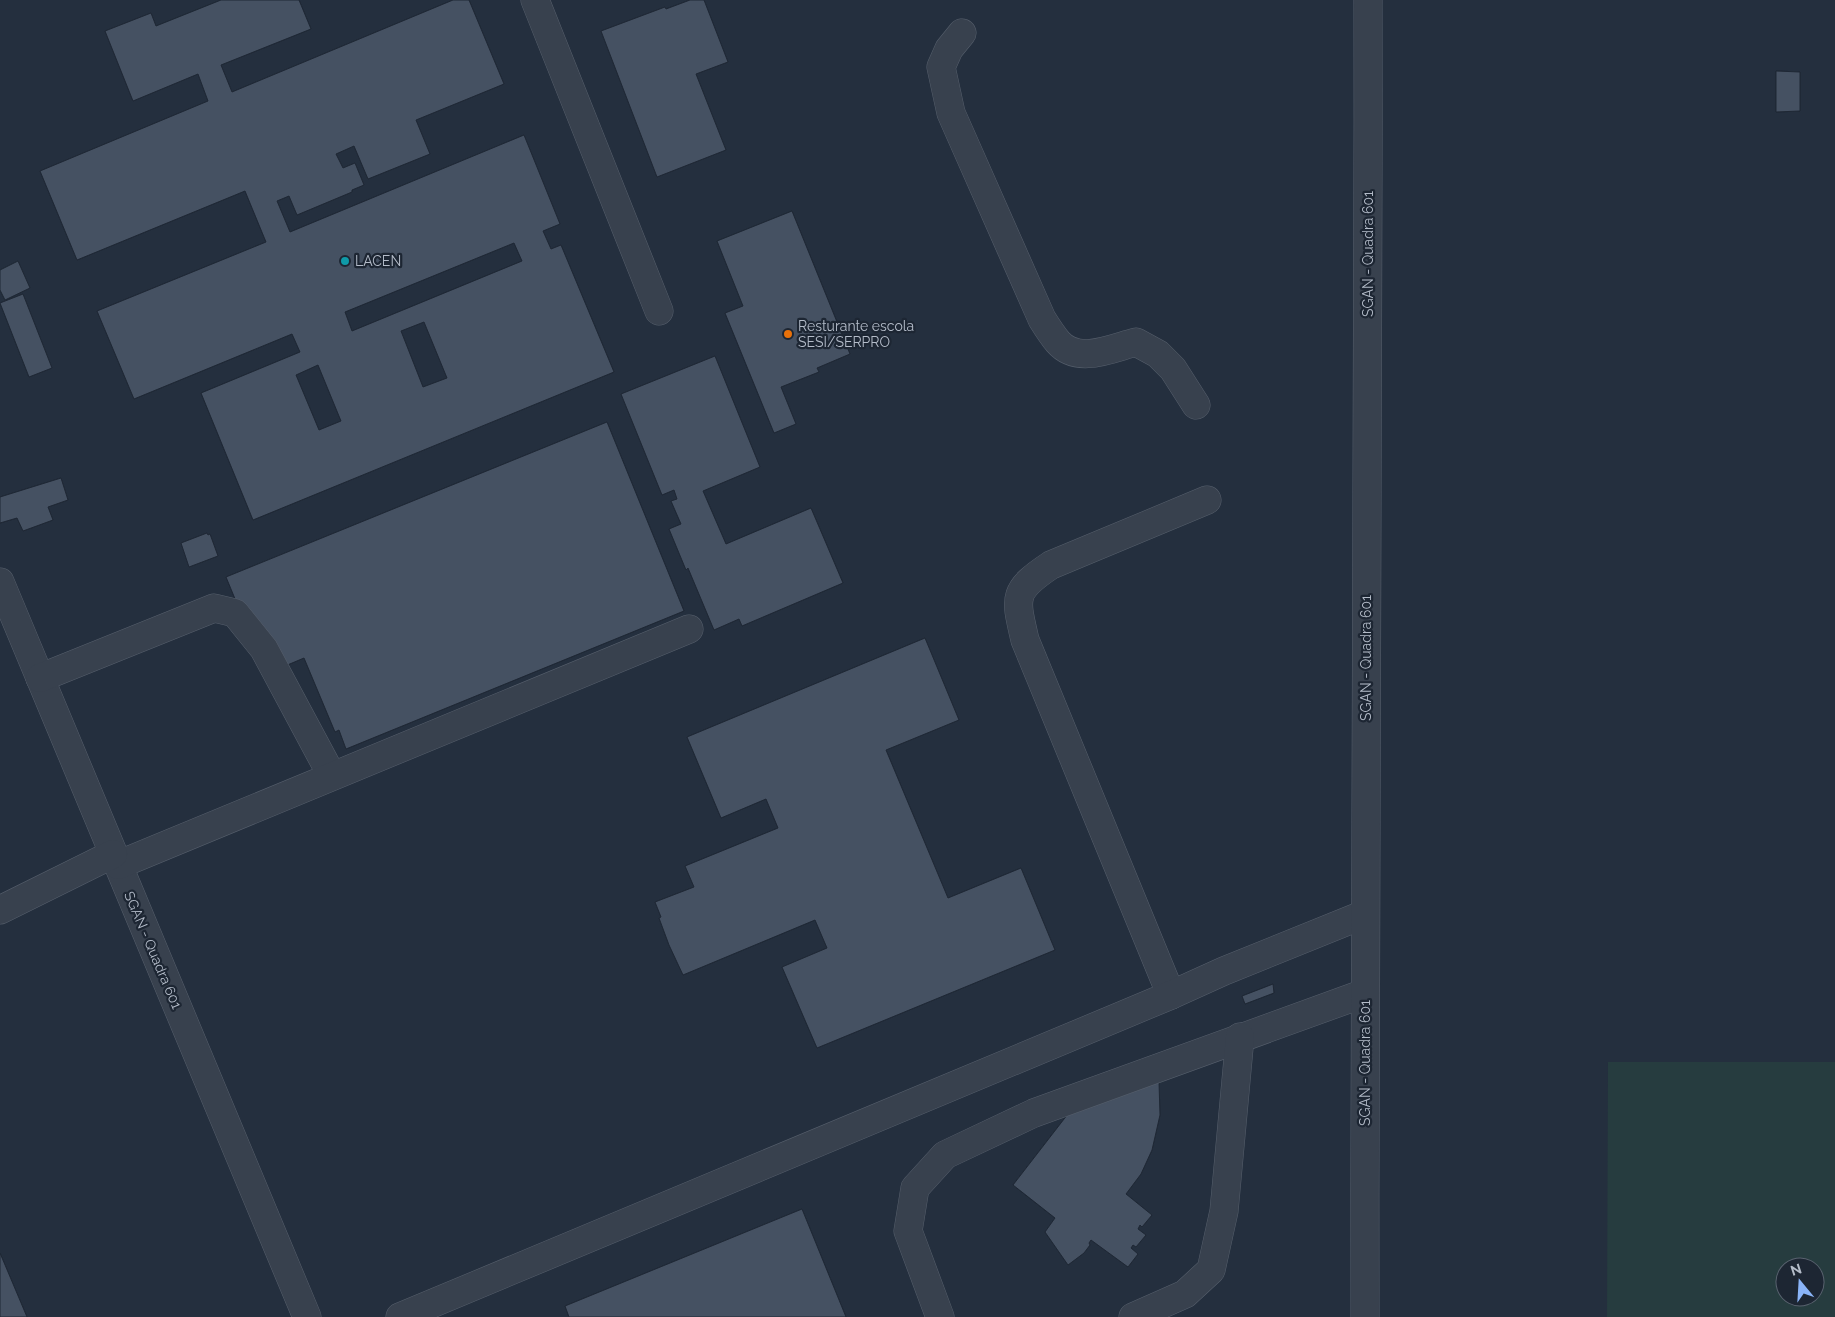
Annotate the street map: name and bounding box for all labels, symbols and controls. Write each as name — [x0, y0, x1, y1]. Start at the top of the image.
street label: SGAN - Quadra 601 — [1360, 191, 1376, 317]
place label: LACEN — [355, 253, 401, 269]
marker: LACEN — [339, 255, 351, 267]
place label: Resturante escola SESI/SERPRO — [798, 318, 914, 350]
marker: Resturante escola SESI/SERPRO — [782, 328, 794, 340]
street label: SGAN - Quadra 601 — [1358, 595, 1374, 721]
street label: SGAN - Quadra 601 — [121, 889, 185, 1011]
street label: SGAN - Quadra 601 — [1357, 1000, 1373, 1126]
north arrow — [1775, 1257, 1825, 1307]
text: N — [1788, 1260, 1804, 1279]

